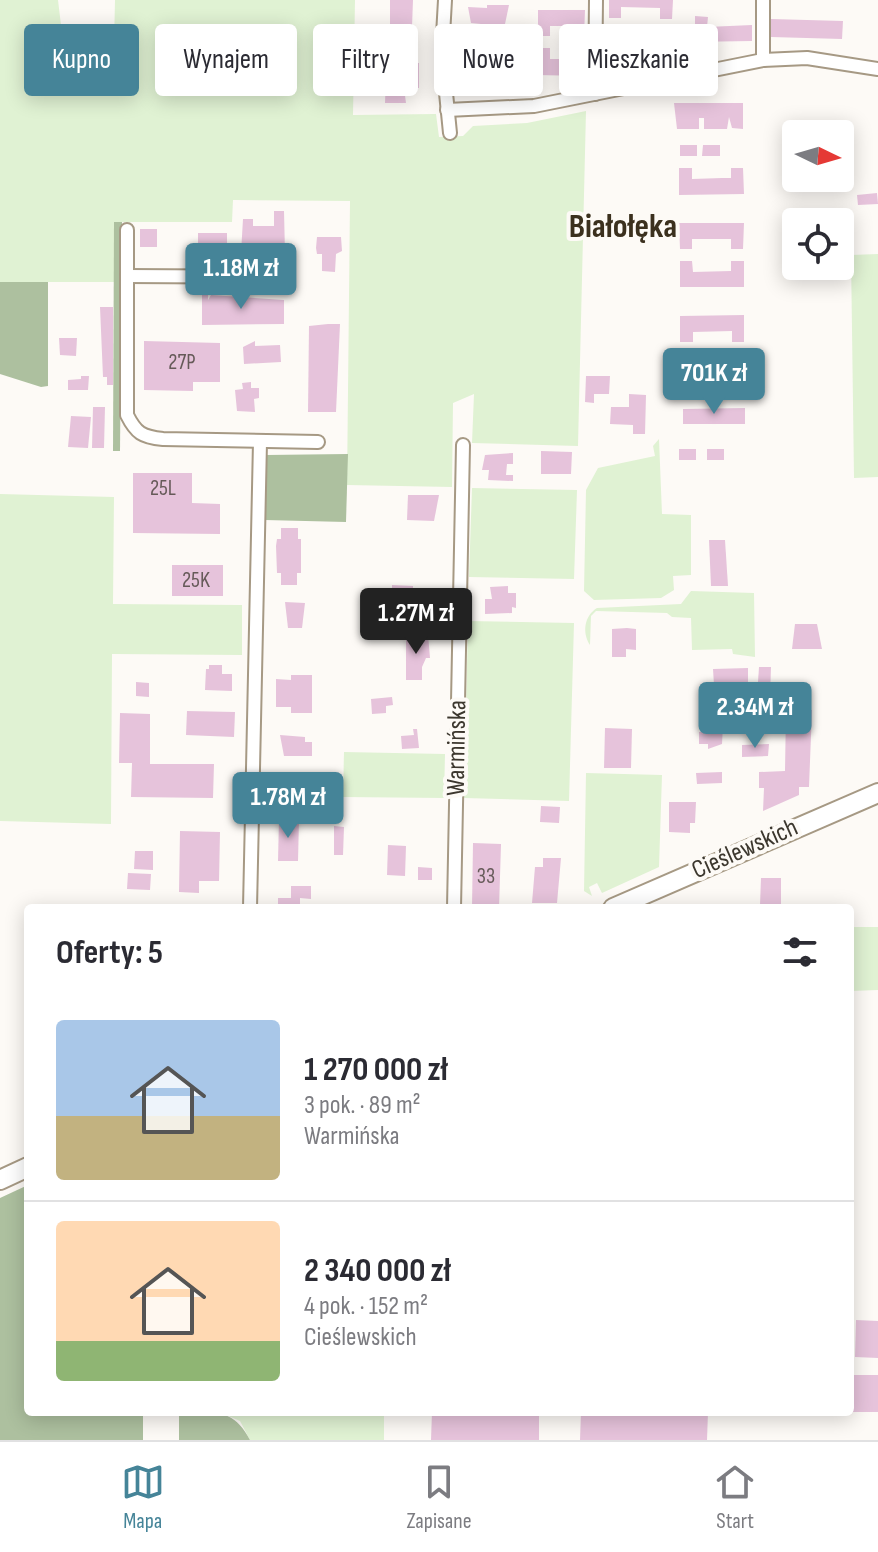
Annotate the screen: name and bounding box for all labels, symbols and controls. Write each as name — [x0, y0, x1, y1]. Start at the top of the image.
chip: Kupno — [24, 24, 139, 96]
chip: Wynajem — [155, 24, 297, 96]
chip: Filtry — [313, 24, 418, 96]
chip: Nowe — [434, 24, 543, 96]
chip: Mieszkanie — [559, 24, 718, 96]
north arrow — [782, 120, 854, 192]
map controls — [782, 120, 854, 280]
district label: Białołęka — [569, 206, 677, 247]
button: locate — [782, 208, 854, 280]
pin: 1.18M zł — [158, 243, 324, 311]
text: 1.18M zł — [203, 253, 279, 284]
pin: 701K zł — [640, 348, 788, 416]
house number: 27P — [168, 349, 196, 376]
text: 701K zł — [681, 358, 747, 389]
house number: 25L — [150, 475, 176, 502]
house number: 25K — [182, 567, 210, 594]
pin: 1.27M zł — [333, 588, 499, 656]
text: 1.27M zł — [378, 598, 454, 629]
pin: 2.34M zł — [672, 682, 838, 750]
text: 2.34M zł — [717, 692, 793, 723]
street label: Warmińska — [441, 700, 473, 796]
pin: 1.78M zł — [205, 772, 371, 840]
text: 1.78M zł — [250, 782, 326, 813]
street label: Cieślewskich — [687, 812, 803, 886]
house number: 33 — [477, 863, 495, 890]
icon: filters — [778, 930, 822, 974]
text: Oferty: 5 — [56, 932, 163, 973]
text: 1 270 000 zł — [304, 1049, 448, 1090]
icon: home — [120, 1052, 216, 1148]
text: 3 pok. · 89 m² — [304, 1090, 421, 1121]
text: Warmińska — [304, 1121, 400, 1152]
text: 2 340 000 zł — [304, 1250, 451, 1291]
icon: home — [120, 1253, 216, 1349]
text: 4 pok. · 152 m² — [304, 1291, 428, 1322]
text: Cieślewskich — [304, 1322, 417, 1353]
tab: Mapa — [121, 1460, 165, 1535]
tab: Zapisane — [406, 1460, 472, 1535]
tab: Start — [713, 1460, 757, 1535]

